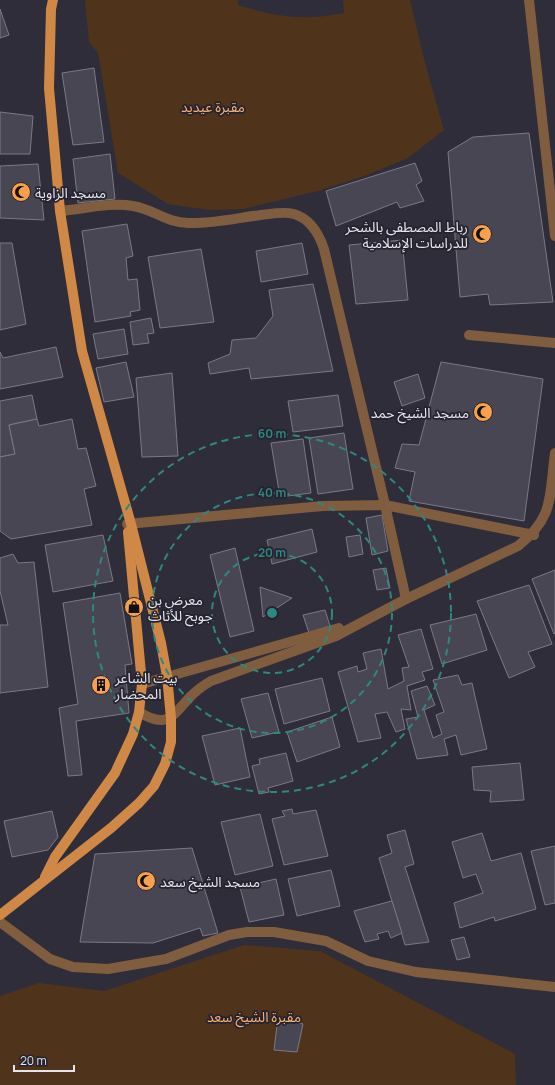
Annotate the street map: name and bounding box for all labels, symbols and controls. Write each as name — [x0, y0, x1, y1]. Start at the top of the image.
park label: مقبرة عيديد — [181, 97, 245, 116]
mosque icon: مسجد الزاوية — [10, 181, 32, 203]
place label: مسجد الزاوية — [35, 183, 106, 202]
place label: رباط المصطفى بالشحر للدراسات الإسلامية — [344, 217, 468, 253]
mosque icon: رباط المصطفى بالشحر للدراسات الإسلامية — [471, 223, 493, 245]
mosque icon: مسجد الشيخ حمد — [472, 401, 494, 423]
place label: مسجد الشيخ حمد — [371, 403, 469, 424]
text: 60 m — [258, 425, 286, 442]
text: 40 m — [258, 484, 286, 501]
text: 20 m — [258, 544, 286, 561]
place label: معرض بن جوبح للأثاث — [148, 590, 213, 627]
shop icon: معرض بن جوبح للأثاث — [123, 596, 145, 618]
centre of rings — [265, 606, 279, 620]
place label: بيت الشاعر المحضار — [114, 668, 178, 703]
building icon: بيت الشاعر المحضار — [90, 674, 112, 696]
mosque icon: مسجد الشيخ سعد — [135, 870, 157, 892]
place label: مسجد الشيخ سعد — [160, 872, 260, 893]
park label: مقبرة الشيخ سعد — [207, 1007, 301, 1028]
scale bar — [14, 1047, 74, 1073]
text: 20 m — [20, 1052, 47, 1069]

